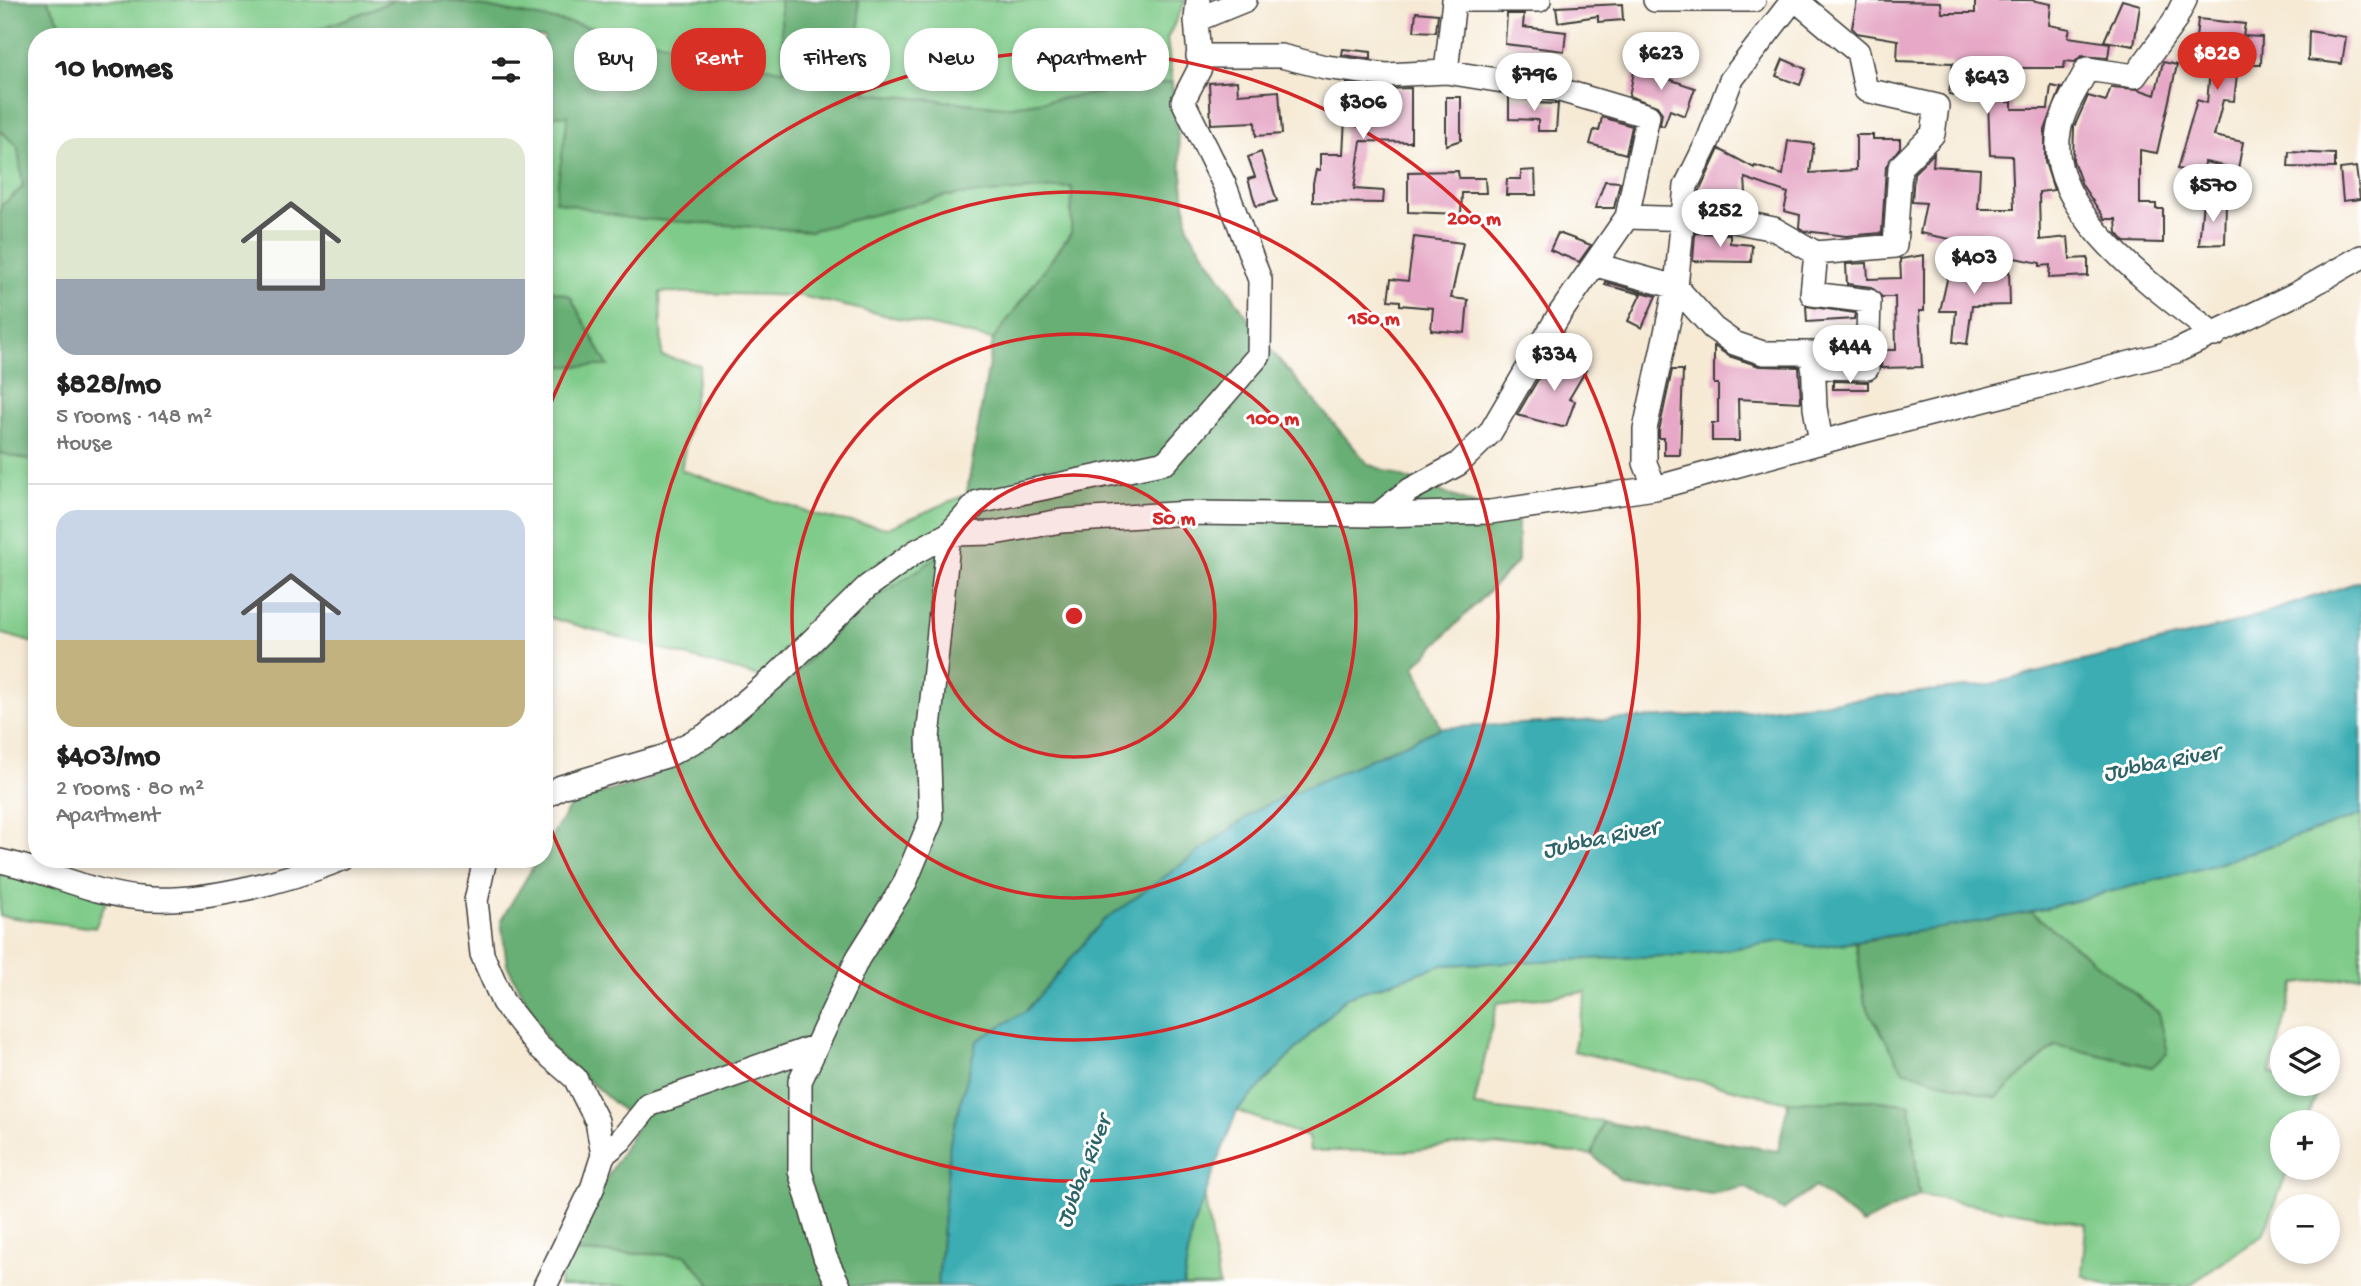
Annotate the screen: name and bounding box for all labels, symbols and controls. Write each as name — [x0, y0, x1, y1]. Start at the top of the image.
chip: Buy — [574, 28, 657, 91]
chip: Rent — [671, 28, 766, 91]
chip: Filters — [780, 28, 890, 91]
chip: New — [904, 28, 998, 91]
chip: Apartment — [1012, 28, 1169, 91]
pin: $623 — [1620, 32, 1702, 92]
pin: $828 — [2176, 32, 2258, 92]
text: $623 — [1638, 41, 1684, 68]
text: $828 — [2194, 41, 2240, 68]
icon: filters — [487, 51, 525, 89]
text: 10 homes — [56, 53, 172, 88]
pin: $796 — [1493, 54, 1575, 113]
pin: $643 — [1946, 57, 2028, 116]
text: $796 — [1511, 62, 1557, 89]
text: $643 — [1965, 65, 2009, 92]
pin: $306 — [1322, 82, 1404, 141]
text: $306 — [1340, 90, 1387, 117]
pin: $570 — [2172, 164, 2254, 224]
text: $570 — [2189, 173, 2237, 200]
icon: home — [228, 183, 354, 309]
pin: $252 — [1679, 190, 1761, 249]
text: $252 — [1698, 198, 1742, 225]
text: 200 m — [1447, 208, 1501, 233]
pin: $403 — [1933, 236, 2015, 296]
text: $403 — [1951, 245, 1997, 272]
text: 150 m — [1347, 308, 1400, 333]
pin: $444 — [1809, 326, 1891, 385]
pin: $334 — [1513, 334, 1595, 393]
text: $444 — [1829, 334, 1871, 361]
text: $334 — [1531, 342, 1577, 369]
text: $828/mo — [56, 369, 161, 404]
text: 5 rooms · 148 m² — [56, 404, 212, 431]
text: 100 m — [1246, 408, 1299, 433]
text: House — [56, 431, 112, 458]
text: 50 m — [1153, 508, 1196, 533]
icon: home — [228, 555, 354, 681]
centre of rings — [1062, 604, 1086, 628]
water label: Jubba River — [2101, 738, 2227, 790]
text: $403/mo — [56, 741, 160, 776]
text: 2 rooms · 80 m² — [56, 776, 204, 803]
text: Apartment — [56, 803, 160, 830]
water label: Jubba River — [1540, 813, 1666, 867]
map controls — [2270, 1026, 2340, 1264]
button: layers — [2270, 1026, 2340, 1096]
water label: Jubba River — [1051, 1108, 1121, 1232]
button: + — [2270, 1110, 2340, 1180]
button: − — [2270, 1194, 2340, 1264]

